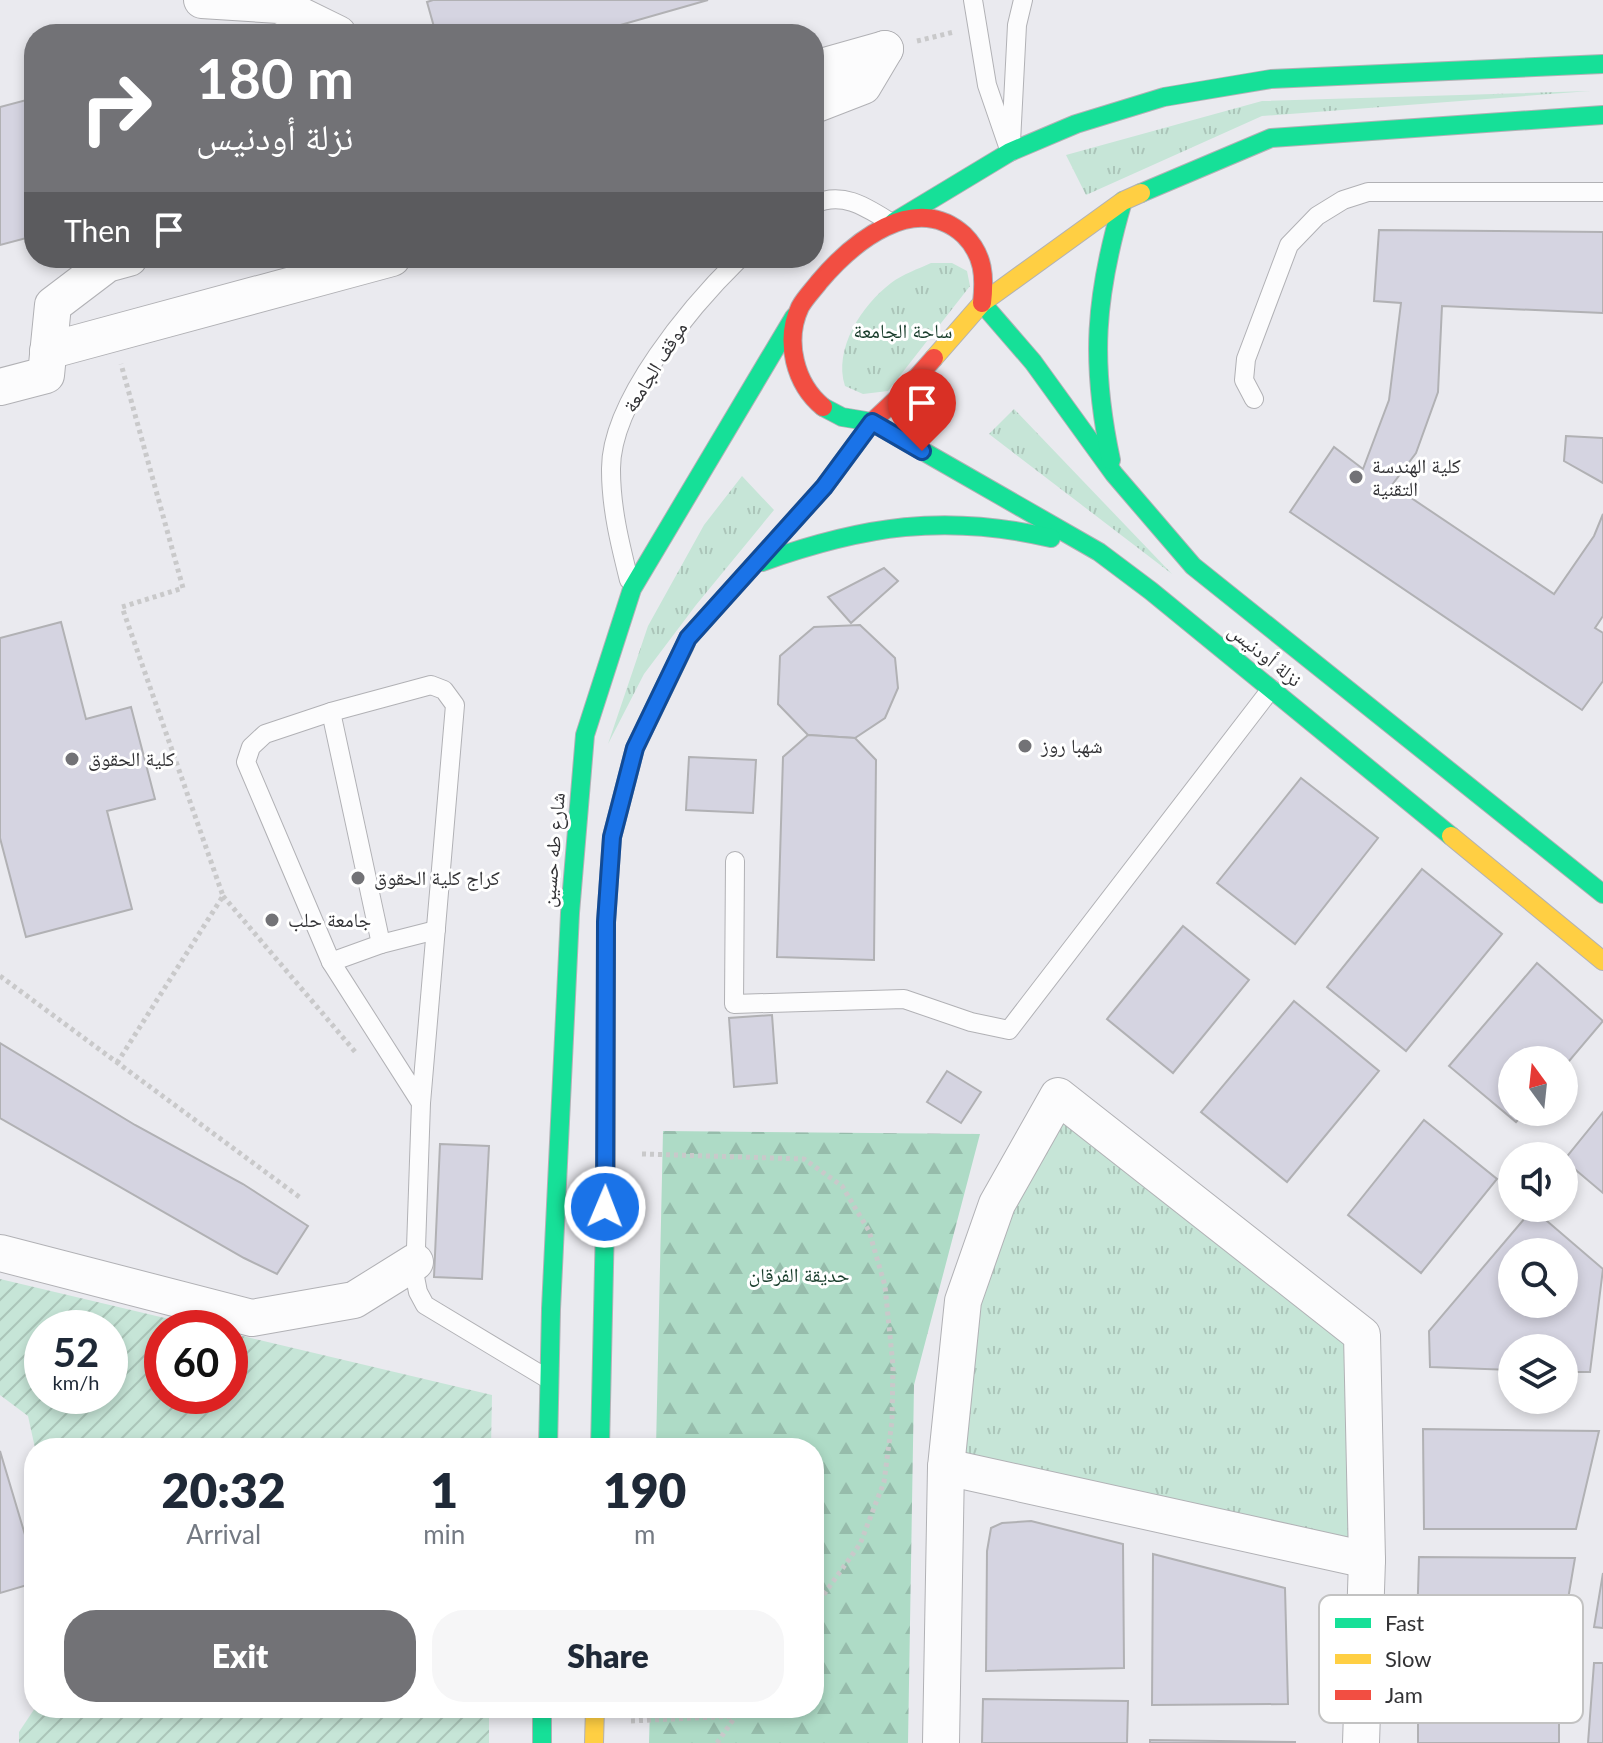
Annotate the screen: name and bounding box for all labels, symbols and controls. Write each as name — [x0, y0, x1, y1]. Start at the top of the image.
text: 180 m — [196, 44, 354, 111]
icon: right — [64, 56, 168, 160]
text: نزلة أودنيس — [196, 114, 353, 158]
icon: arrive — [147, 208, 191, 252]
text: Then — [64, 212, 131, 248]
street label: موقف الجامعة — [617, 317, 692, 416]
park label: ساحة الجامعة — [854, 318, 952, 342]
pin — [888, 369, 956, 451]
icon: arrive — [900, 381, 944, 425]
place label: كلية الهندسة التقنية — [1372, 453, 1461, 500]
marker: كلية الهندسة التقنية — [1347, 468, 1365, 486]
street label: نزلة أودنيس — [1223, 617, 1307, 692]
place label: شهبا روز — [1040, 733, 1103, 758]
marker: شهبا روز — [1016, 737, 1034, 755]
place label: كلية الحقوق — [88, 746, 175, 771]
marker: كلية الحقوق — [63, 750, 81, 768]
street label: شارع طه حسين — [535, 791, 571, 909]
place label: كراج كلية الحقوق — [374, 865, 500, 891]
marker: كراج كلية الحقوق — [349, 869, 367, 887]
place label: جامعة حلب — [288, 907, 372, 932]
marker: جامعة حلب — [263, 911, 281, 929]
north arrow — [1498, 1046, 1578, 1126]
map controls — [1498, 1046, 1578, 1414]
button: sound — [1498, 1142, 1578, 1222]
position arrow — [563, 1165, 647, 1249]
button: search — [1498, 1238, 1578, 1318]
park label: حديقة الفرقان — [749, 1262, 850, 1287]
speed limit sign: 60 — [144, 1310, 248, 1414]
text: 52 — [53, 1328, 99, 1376]
button: layers — [1498, 1334, 1578, 1414]
text: km/h — [53, 1370, 99, 1394]
text: 20:32 — [162, 1461, 286, 1518]
text: 1 — [430, 1461, 458, 1518]
text: 190 — [603, 1461, 686, 1518]
text: Arrival — [186, 1518, 261, 1550]
text: min — [423, 1518, 465, 1550]
text: m — [634, 1518, 655, 1550]
legend — [1319, 1595, 1583, 1723]
text: Fast — [1385, 1609, 1424, 1636]
button: Exit — [64, 1610, 416, 1702]
button: Share — [432, 1610, 784, 1702]
text: Slow — [1385, 1645, 1432, 1672]
text: Jam — [1385, 1681, 1423, 1708]

